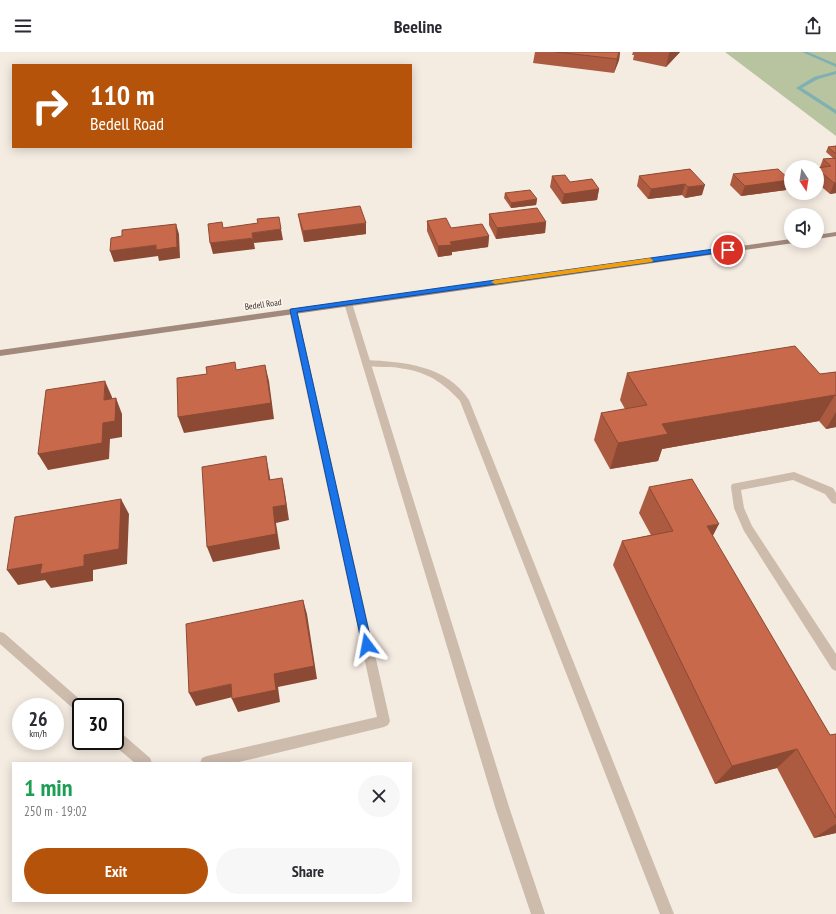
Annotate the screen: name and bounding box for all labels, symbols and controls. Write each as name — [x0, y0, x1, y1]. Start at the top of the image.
icon: menu — [12, 15, 34, 37]
text: Beeline — [394, 15, 442, 38]
icon: share — [802, 15, 824, 37]
text: 110 m — [90, 76, 154, 113]
icon: right — [24, 80, 76, 132]
text: Bedell Road — [90, 112, 164, 135]
north arrow — [784, 160, 824, 200]
map controls — [784, 160, 824, 248]
button: sound — [784, 208, 824, 248]
pin — [711, 233, 745, 267]
icon: arrive — [717, 239, 739, 261]
street label: Bedell Road — [244, 296, 282, 312]
position arrow — [346, 624, 388, 666]
speed limit sign: 30 — [72, 698, 124, 750]
text: 26 — [28, 706, 48, 732]
text: km/h — [29, 727, 47, 740]
text: 1 min — [24, 772, 72, 803]
button: close — [358, 775, 400, 817]
text: 250 m · 19:02 — [24, 803, 87, 820]
button: Exit — [24, 848, 208, 894]
button: Share — [216, 848, 400, 894]

